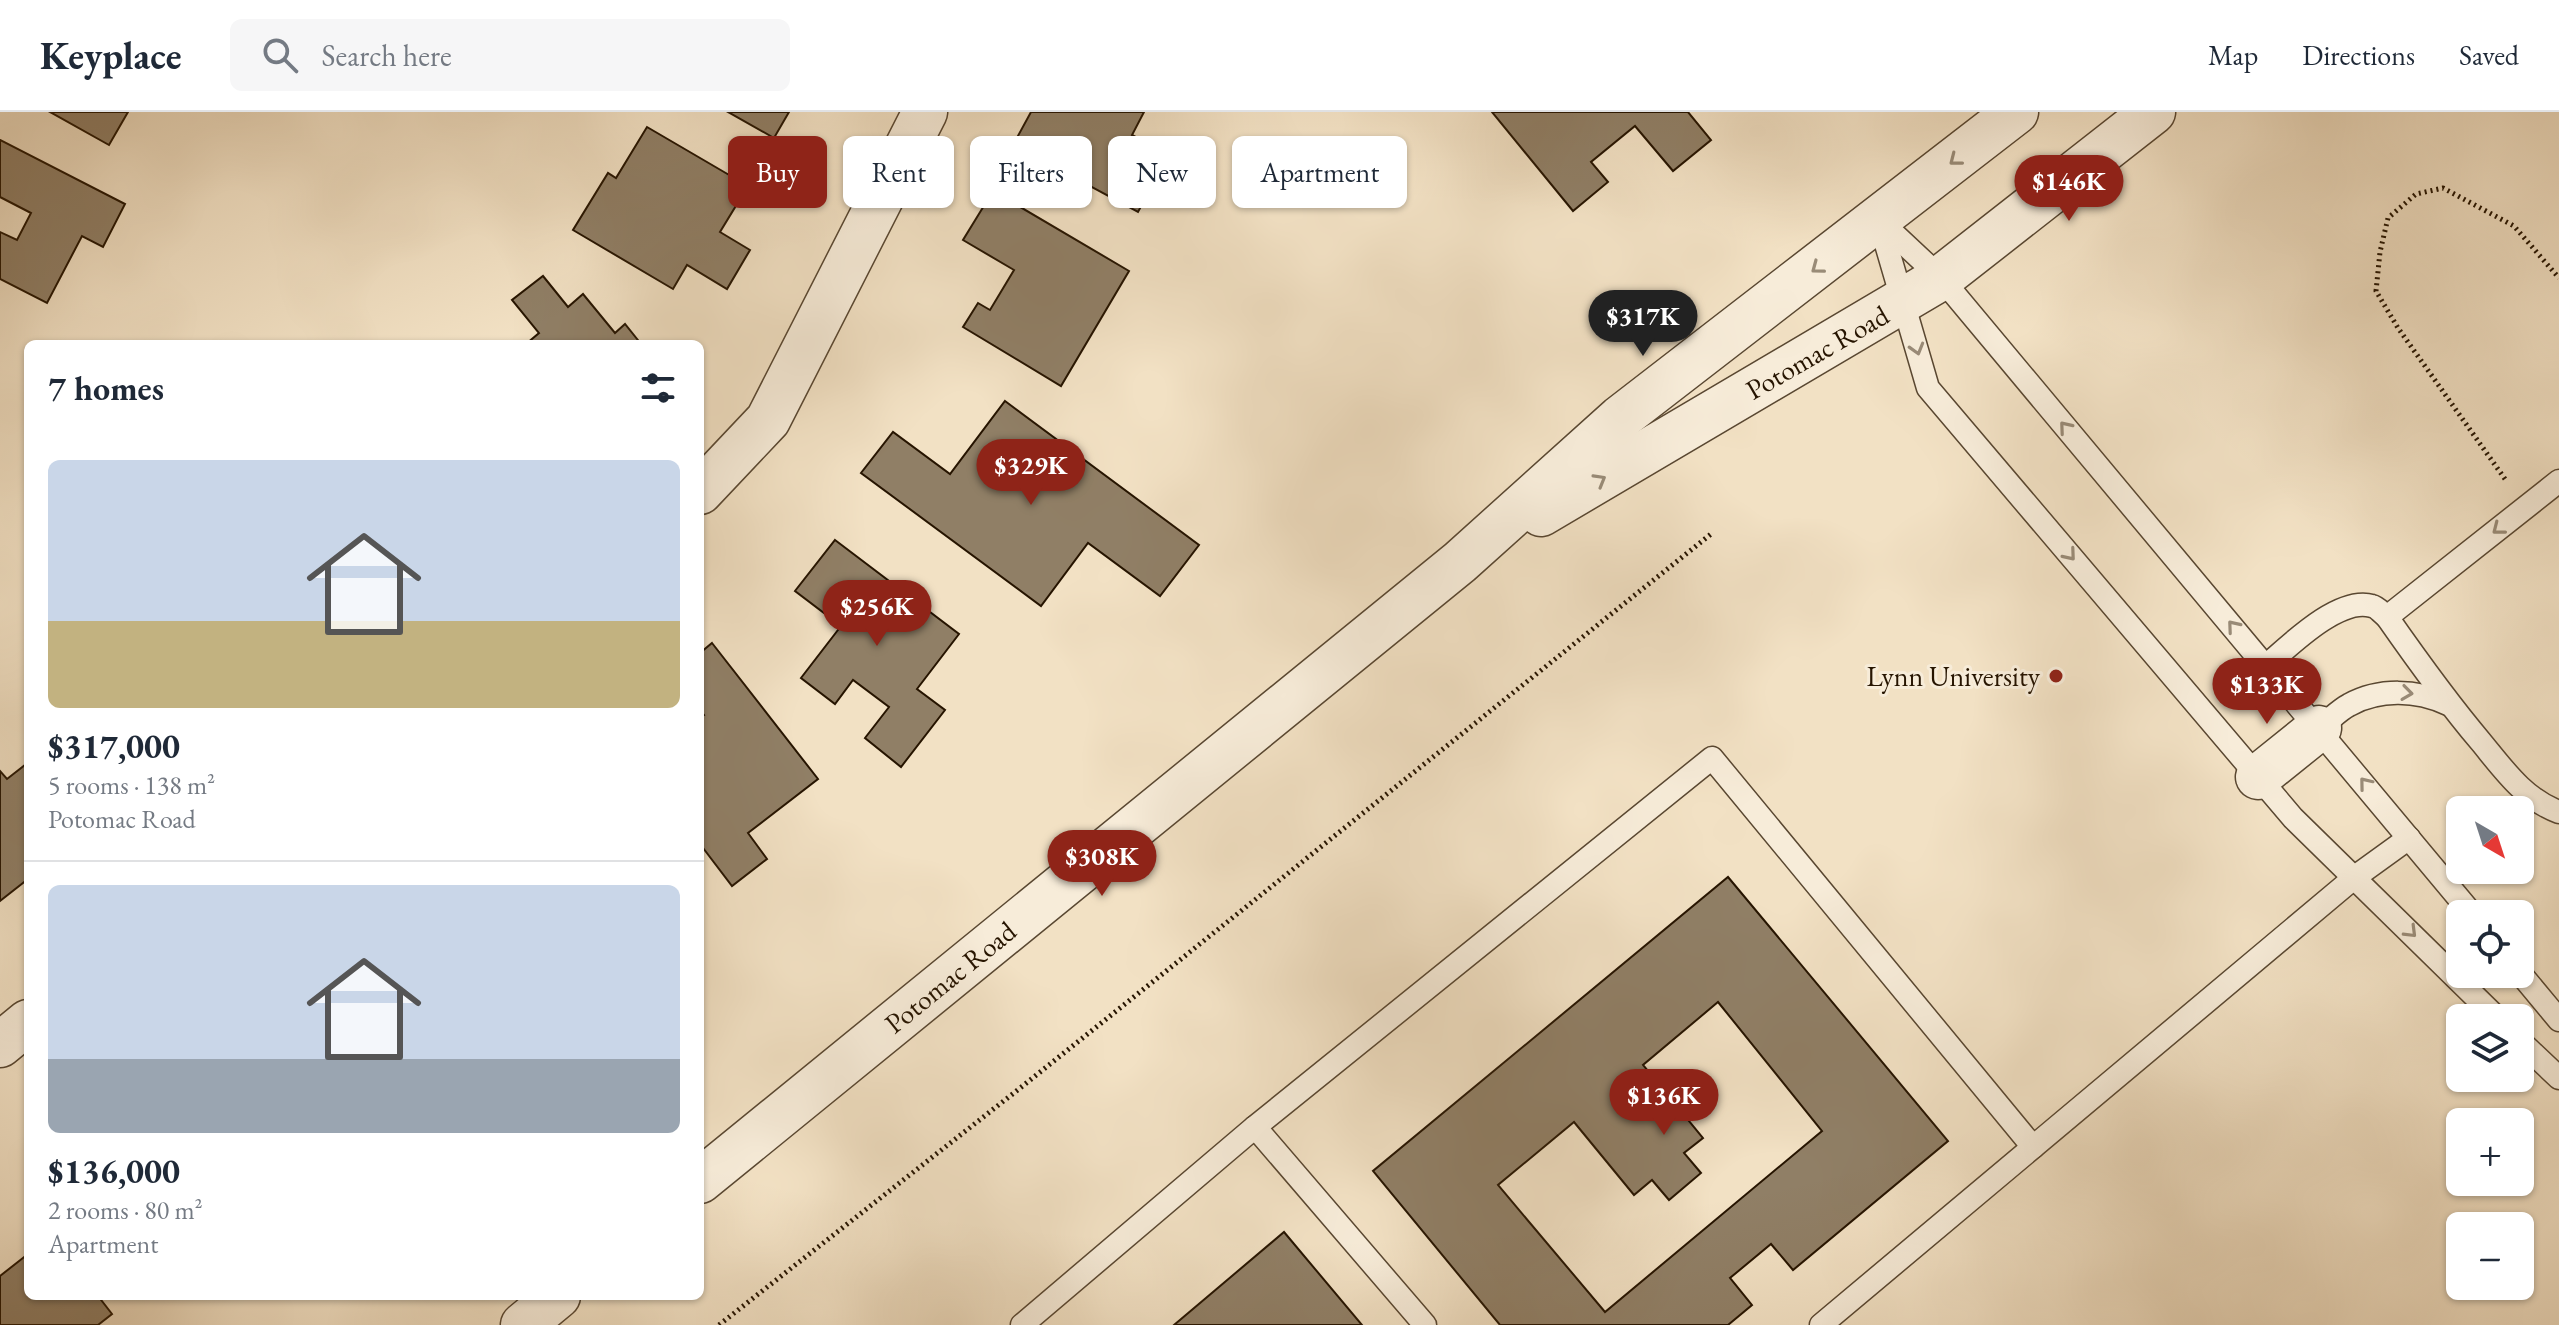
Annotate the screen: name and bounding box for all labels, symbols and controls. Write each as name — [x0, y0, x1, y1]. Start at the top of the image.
search box — [230, 19, 790, 91]
text: Keyplace — [40, 31, 182, 80]
icon: search — [258, 33, 302, 77]
text: Search here — [322, 36, 452, 75]
text: Map — [2208, 37, 2258, 73]
text: Directions — [2302, 37, 2415, 73]
text: Saved — [2459, 37, 2519, 73]
chip: Buy — [728, 136, 827, 208]
chip: Rent — [843, 136, 954, 208]
chip: Filters — [970, 136, 1092, 208]
chip: New — [1108, 136, 1216, 208]
chip: Apartment — [1232, 136, 1407, 208]
one-way arrow — [1949, 151, 1964, 165]
pin: $146K — [2013, 155, 2125, 223]
text: $146K — [2032, 164, 2106, 198]
one-way arrow — [1811, 258, 1826, 272]
pin: $317K — [1587, 290, 1699, 358]
street label: Potomac Road — [1739, 296, 1896, 407]
text: $317K — [1606, 299, 1680, 333]
one-way arrow — [1908, 341, 1924, 355]
text: 7 homes — [48, 366, 164, 410]
icon: filters — [636, 366, 680, 410]
one-way arrow — [2060, 422, 2075, 436]
pin: $329K — [975, 439, 1087, 507]
text: $329K — [994, 448, 1068, 482]
one-way arrow — [1591, 474, 1606, 490]
icon: home — [292, 512, 436, 656]
one-way arrow — [2492, 520, 2507, 534]
one-way arrow — [2060, 546, 2075, 560]
pin: $256K — [821, 580, 933, 648]
text: $256K — [840, 589, 914, 623]
one-way arrow — [2228, 621, 2243, 635]
place label: Lynn University — [1867, 658, 2041, 694]
pin: $133K — [2211, 658, 2323, 726]
marker: Lynn University — [2047, 667, 2065, 685]
text: $133K — [2230, 667, 2304, 701]
one-way arrow — [2400, 684, 2414, 701]
text: $317,000 — [48, 724, 180, 768]
text: 5 rooms · 138 m² — [48, 768, 215, 802]
one-way arrow — [2360, 777, 2374, 792]
north arrow — [2446, 796, 2534, 884]
map controls — [2446, 796, 2534, 1300]
text: Potomac Road — [48, 802, 196, 836]
pin: $308K — [1046, 830, 1158, 898]
text: $308K — [1065, 839, 1139, 873]
button: locate — [2446, 900, 2534, 988]
street label: Potomac Road — [877, 912, 1024, 1041]
one-way arrow — [2402, 923, 2416, 937]
icon: home — [292, 937, 436, 1081]
button: layers — [2446, 1004, 2534, 1092]
pin: $136K — [1608, 1069, 1720, 1137]
text: $136K — [1627, 1078, 1701, 1112]
button: + — [2446, 1108, 2534, 1196]
text: $136,000 — [48, 1149, 180, 1193]
text: 2 rooms · 80 m² — [48, 1193, 203, 1227]
button: − — [2446, 1212, 2534, 1300]
text: Apartment — [48, 1227, 158, 1261]

